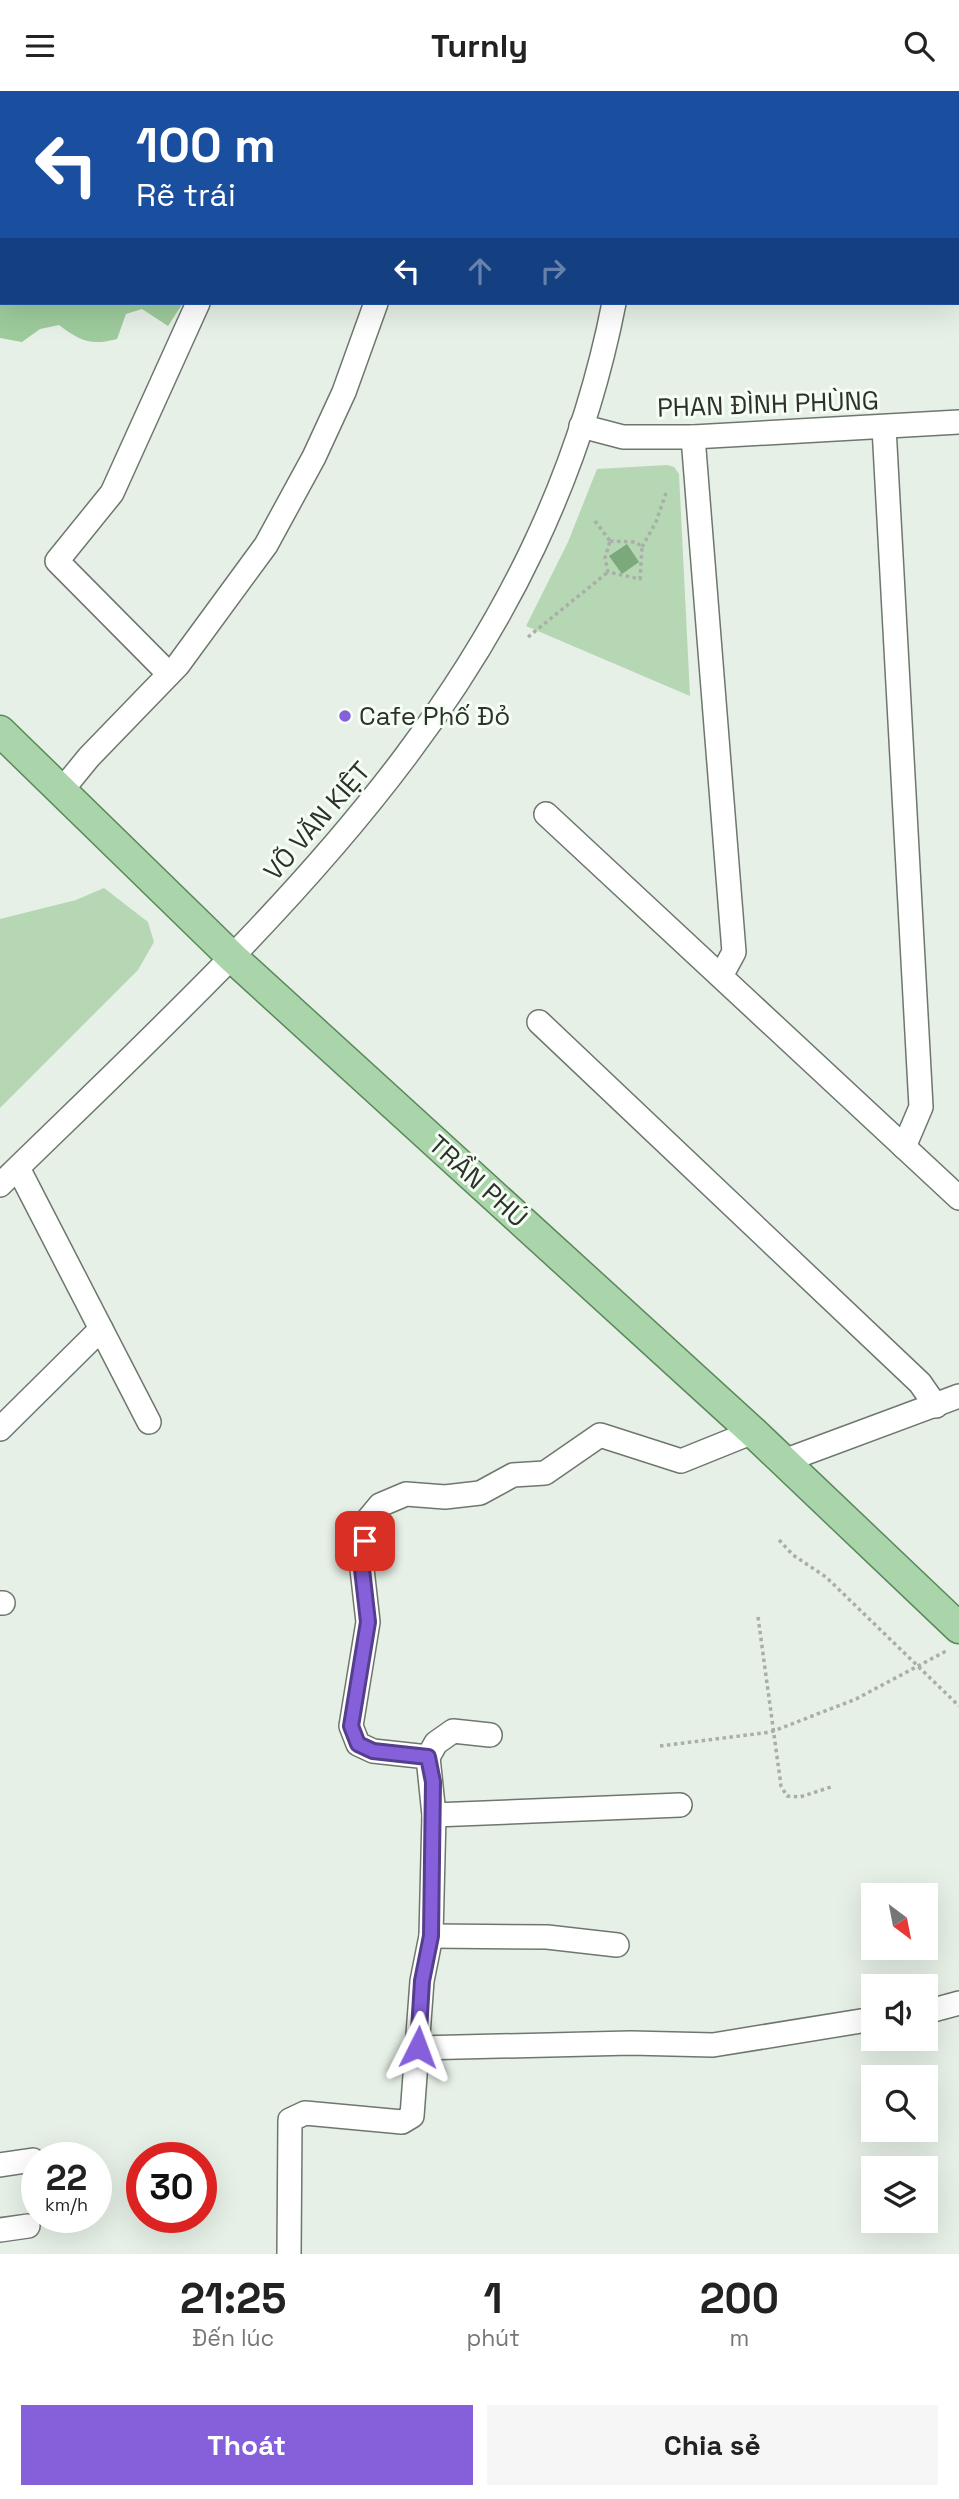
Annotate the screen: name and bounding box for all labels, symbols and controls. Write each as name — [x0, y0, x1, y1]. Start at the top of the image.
text: Turnly — [431, 26, 528, 66]
icon: menu — [21, 27, 59, 65]
icon: search — [900, 27, 938, 65]
text: 100 m — [136, 114, 276, 176]
icon: left — [21, 119, 112, 210]
text: Rẽ trái — [136, 175, 236, 215]
icon: left — [388, 252, 426, 290]
icon: ahead — [461, 252, 499, 290]
icon: right — [534, 252, 572, 290]
street label: PHAN ĐÌNH PHÙNG — [656, 383, 880, 425]
place label: Cafe Phố Đỏ — [359, 699, 510, 733]
marker: Cafe Phố Đỏ — [337, 708, 353, 724]
street label: VÕ VĂN KIỆT — [256, 755, 378, 887]
street label: TRẦN PHÚ — [421, 1128, 535, 1234]
pin — [335, 1511, 395, 1571]
icon: arrive — [346, 1522, 384, 1560]
north arrow — [861, 1883, 938, 1960]
map controls — [861, 1883, 938, 2233]
button: sound — [861, 1974, 938, 2051]
position arrow — [381, 2010, 455, 2084]
button: search — [861, 2065, 938, 2142]
speed limit sign: 30 — [126, 2142, 217, 2233]
text: 22 — [46, 2156, 87, 2200]
button: layers — [861, 2156, 938, 2233]
text: km/h — [45, 2193, 88, 2216]
text: 21:25 — [180, 2272, 287, 2325]
text: 1 — [484, 2272, 503, 2325]
text: 200 — [700, 2272, 779, 2325]
text: Đến lúc — [192, 2323, 274, 2353]
text: phút — [466, 2323, 520, 2353]
text: m — [729, 2323, 749, 2353]
button: Thoát — [21, 2405, 473, 2485]
button: Chia sẻ — [487, 2405, 938, 2485]

